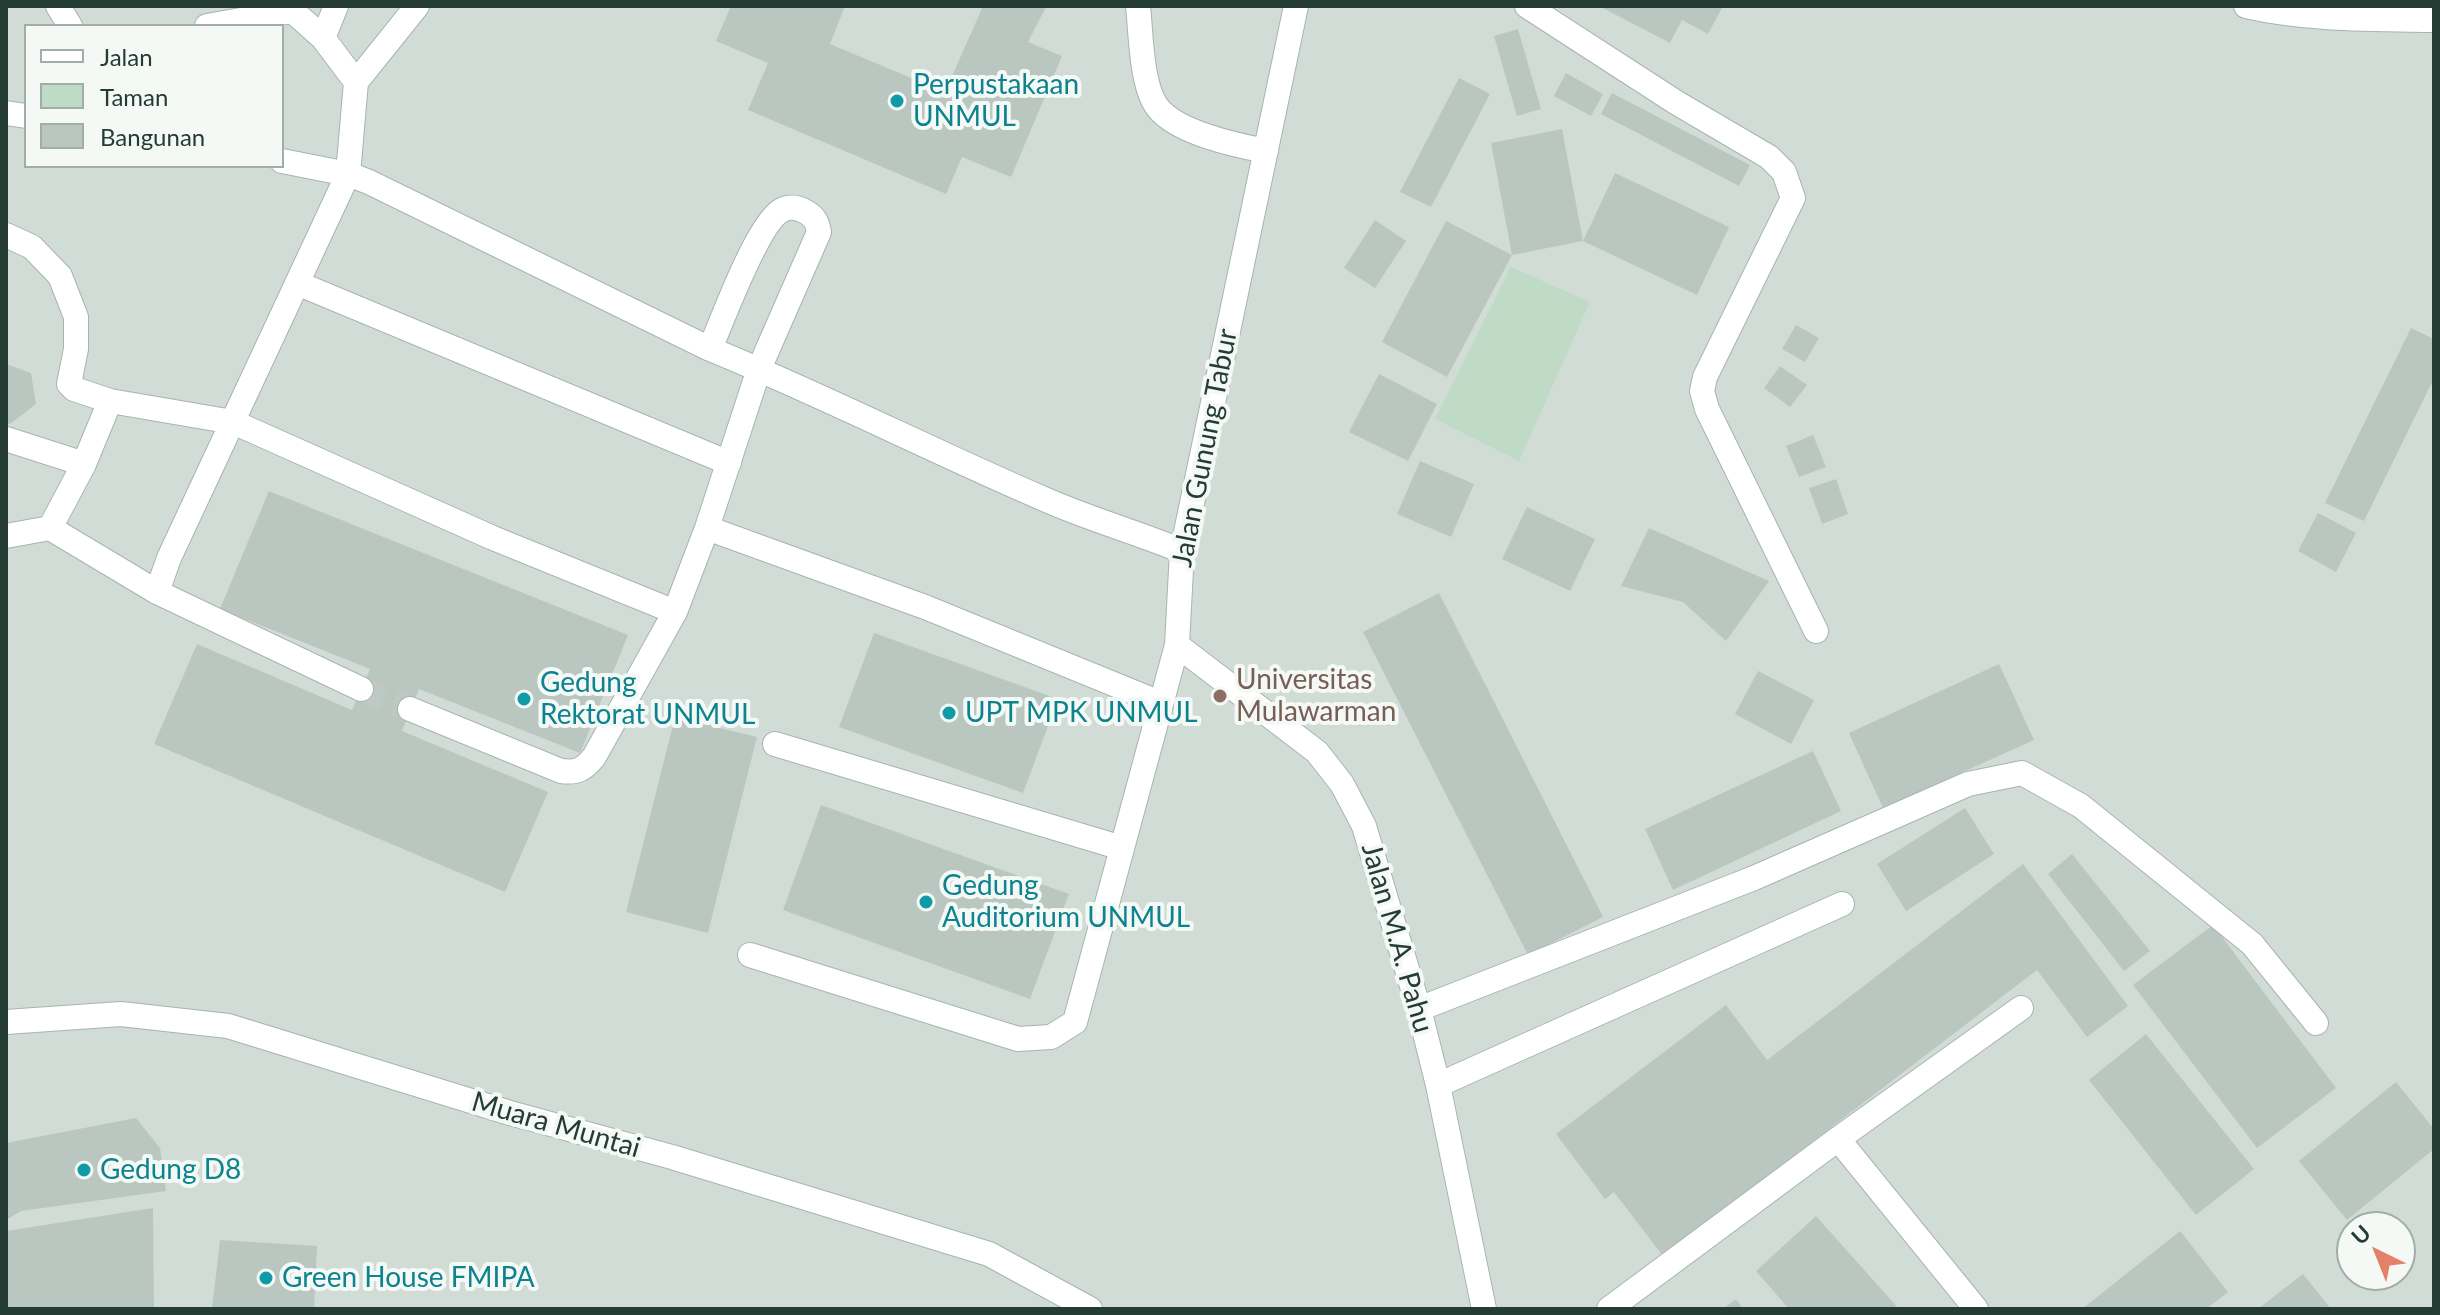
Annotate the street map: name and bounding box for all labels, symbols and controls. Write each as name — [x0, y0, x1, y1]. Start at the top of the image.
legend — [24, 24, 284, 168]
text: Jalan — [100, 42, 153, 71]
place label: Perpustakaan UNMUL — [913, 68, 1079, 134]
text: Taman — [100, 82, 168, 111]
marker: Perpustakaan UNMUL — [888, 92, 906, 110]
text: Bangunan — [100, 122, 205, 151]
street label: Jalan Gunung Tabur — [1165, 326, 1245, 570]
place label: Universitas Mulawarman — [1236, 663, 1396, 729]
place label: Gedung Rektorat UNMUL — [540, 666, 755, 732]
marker: Universitas Mulawarman — [1211, 687, 1229, 705]
marker: Gedung Rektorat UNMUL — [515, 690, 533, 708]
place label: UPT MPK UNMUL — [965, 696, 1198, 730]
marker: UPT MPK UNMUL — [940, 704, 958, 722]
street label: Jalan M.A. Pahu — [1354, 839, 1440, 1037]
place label: Gedung Auditorium UNMUL — [942, 869, 1190, 935]
marker: Gedung Auditorium UNMUL — [917, 893, 935, 911]
street label: Muara Muntai — [468, 1085, 644, 1165]
place label: Gedung D8 — [100, 1153, 241, 1187]
marker: Gedung D8 — [75, 1161, 93, 1179]
north arrow — [2336, 1211, 2416, 1291]
text: U — [2345, 1219, 2376, 1250]
place label: Green House FMIPA — [282, 1261, 535, 1295]
marker: Green House FMIPA — [257, 1269, 275, 1287]

